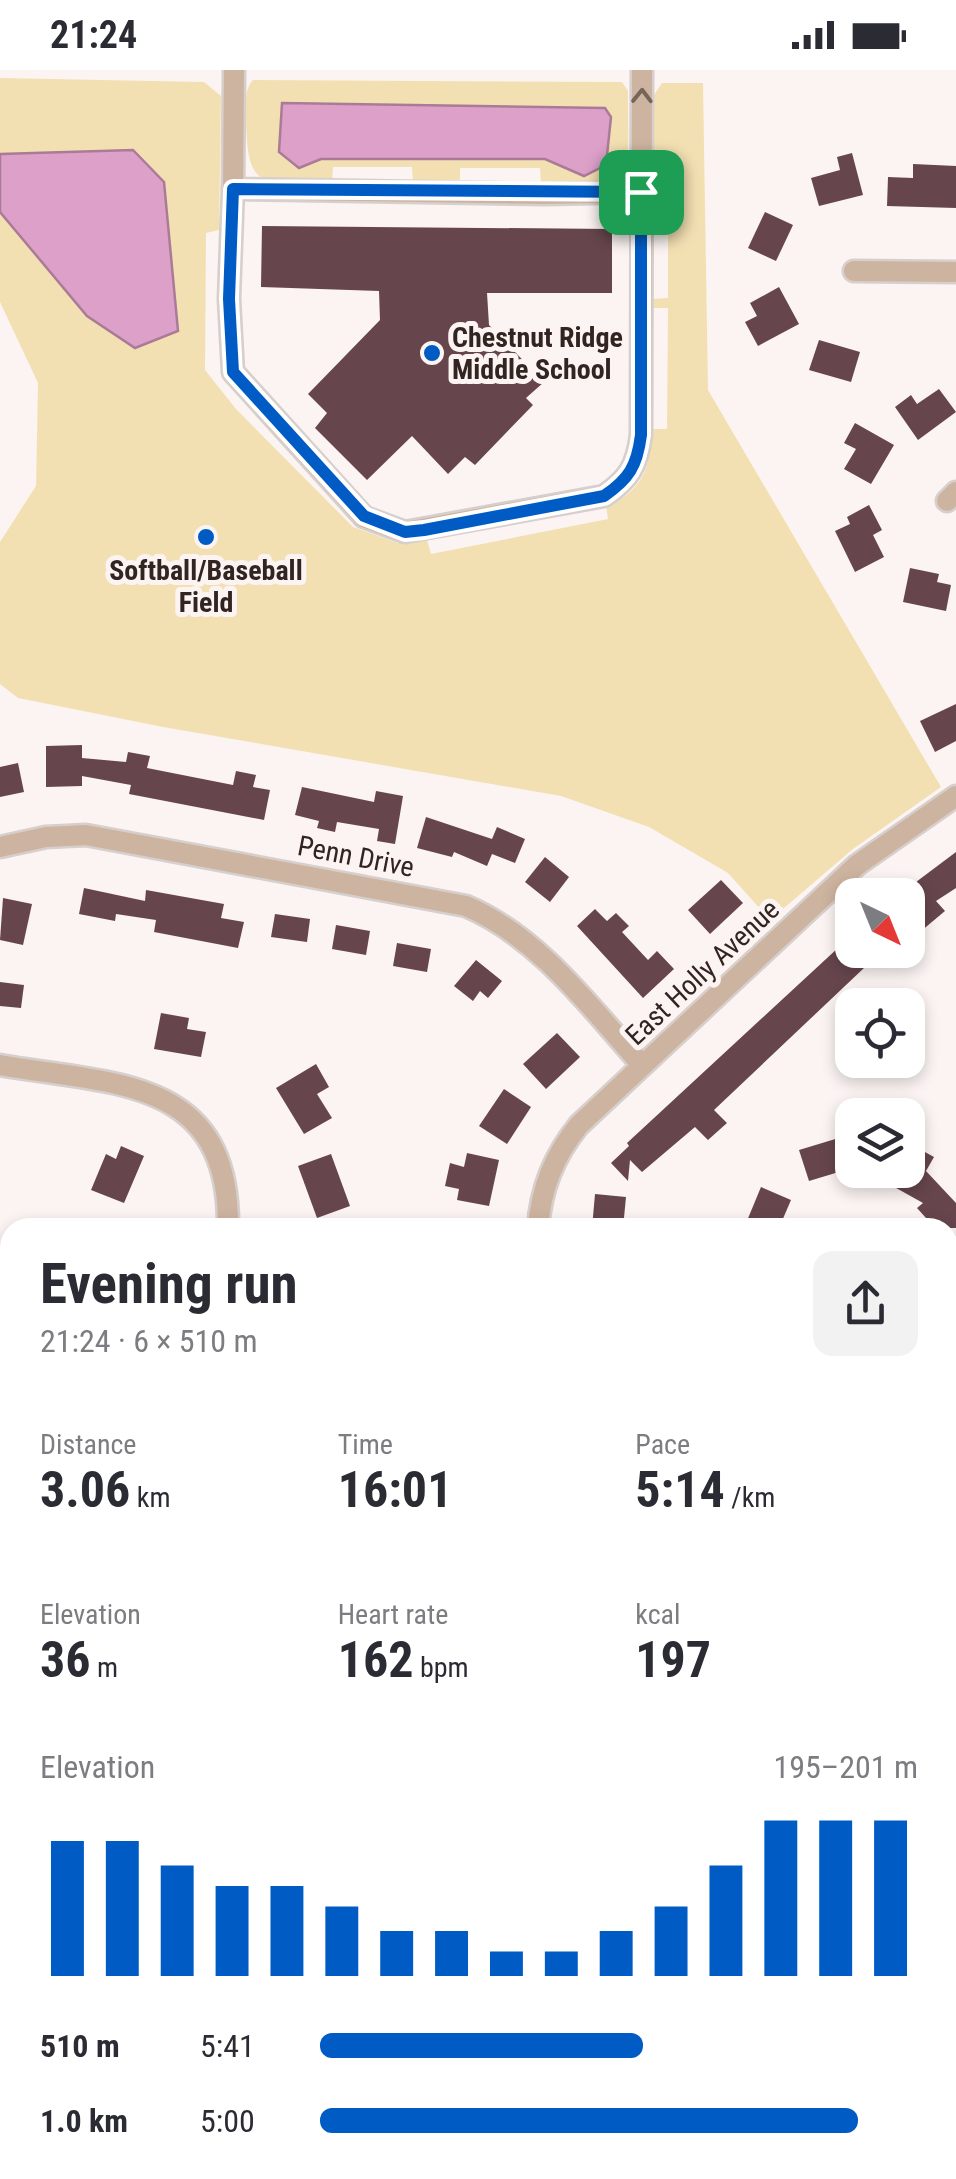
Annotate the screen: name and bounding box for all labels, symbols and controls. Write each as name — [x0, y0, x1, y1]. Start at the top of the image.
text: 21:24 — [50, 13, 137, 57]
one-way arrow — [631, 87, 653, 102]
pin — [599, 150, 684, 235]
icon: arrive — [614, 165, 669, 220]
place label: Chestnut Ridge Middle School — [452, 321, 623, 386]
marker: Chestnut Ridge Middle School — [421, 342, 443, 364]
marker: Softball/Baseball Field — [195, 526, 217, 548]
place label: Softball/Baseball Field — [109, 554, 303, 619]
street label: Penn Drive — [295, 829, 417, 884]
north arrow — [835, 878, 925, 968]
map controls — [835, 878, 925, 1188]
street label: East Holly Avenue — [619, 893, 786, 1052]
button: locate — [835, 988, 925, 1078]
button: layers — [835, 1098, 925, 1188]
button: share — [813, 1251, 918, 1356]
text: Evening run — [40, 1252, 298, 1316]
text: 21:24 · 6 × 510 m — [40, 1322, 258, 1360]
text: Distance — [40, 1428, 137, 1461]
text: Time — [338, 1428, 393, 1461]
text: Pace — [635, 1428, 690, 1461]
text: 3.06 — [40, 1461, 130, 1519]
text: 16:01 — [338, 1461, 452, 1519]
text: 5:14 — [635, 1461, 725, 1519]
text: km — [130, 1481, 170, 1514]
text: /km — [725, 1481, 775, 1514]
text: Elevation — [40, 1598, 141, 1631]
text: Heart rate — [338, 1598, 448, 1631]
text: kcal — [635, 1598, 680, 1631]
text: 36 — [40, 1631, 91, 1689]
text: 162 — [338, 1631, 413, 1689]
text: 197 — [635, 1631, 711, 1689]
text: m — [91, 1651, 118, 1684]
text: bpm — [413, 1651, 469, 1684]
text: Elevation — [40, 1748, 155, 1786]
text: 195–201 m — [773, 1748, 918, 1786]
text: 510 m — [40, 2027, 120, 2065]
text: 5:41 — [200, 2027, 255, 2065]
text: 1.0 km — [40, 2102, 128, 2140]
text: 5:00 — [200, 2102, 255, 2140]

